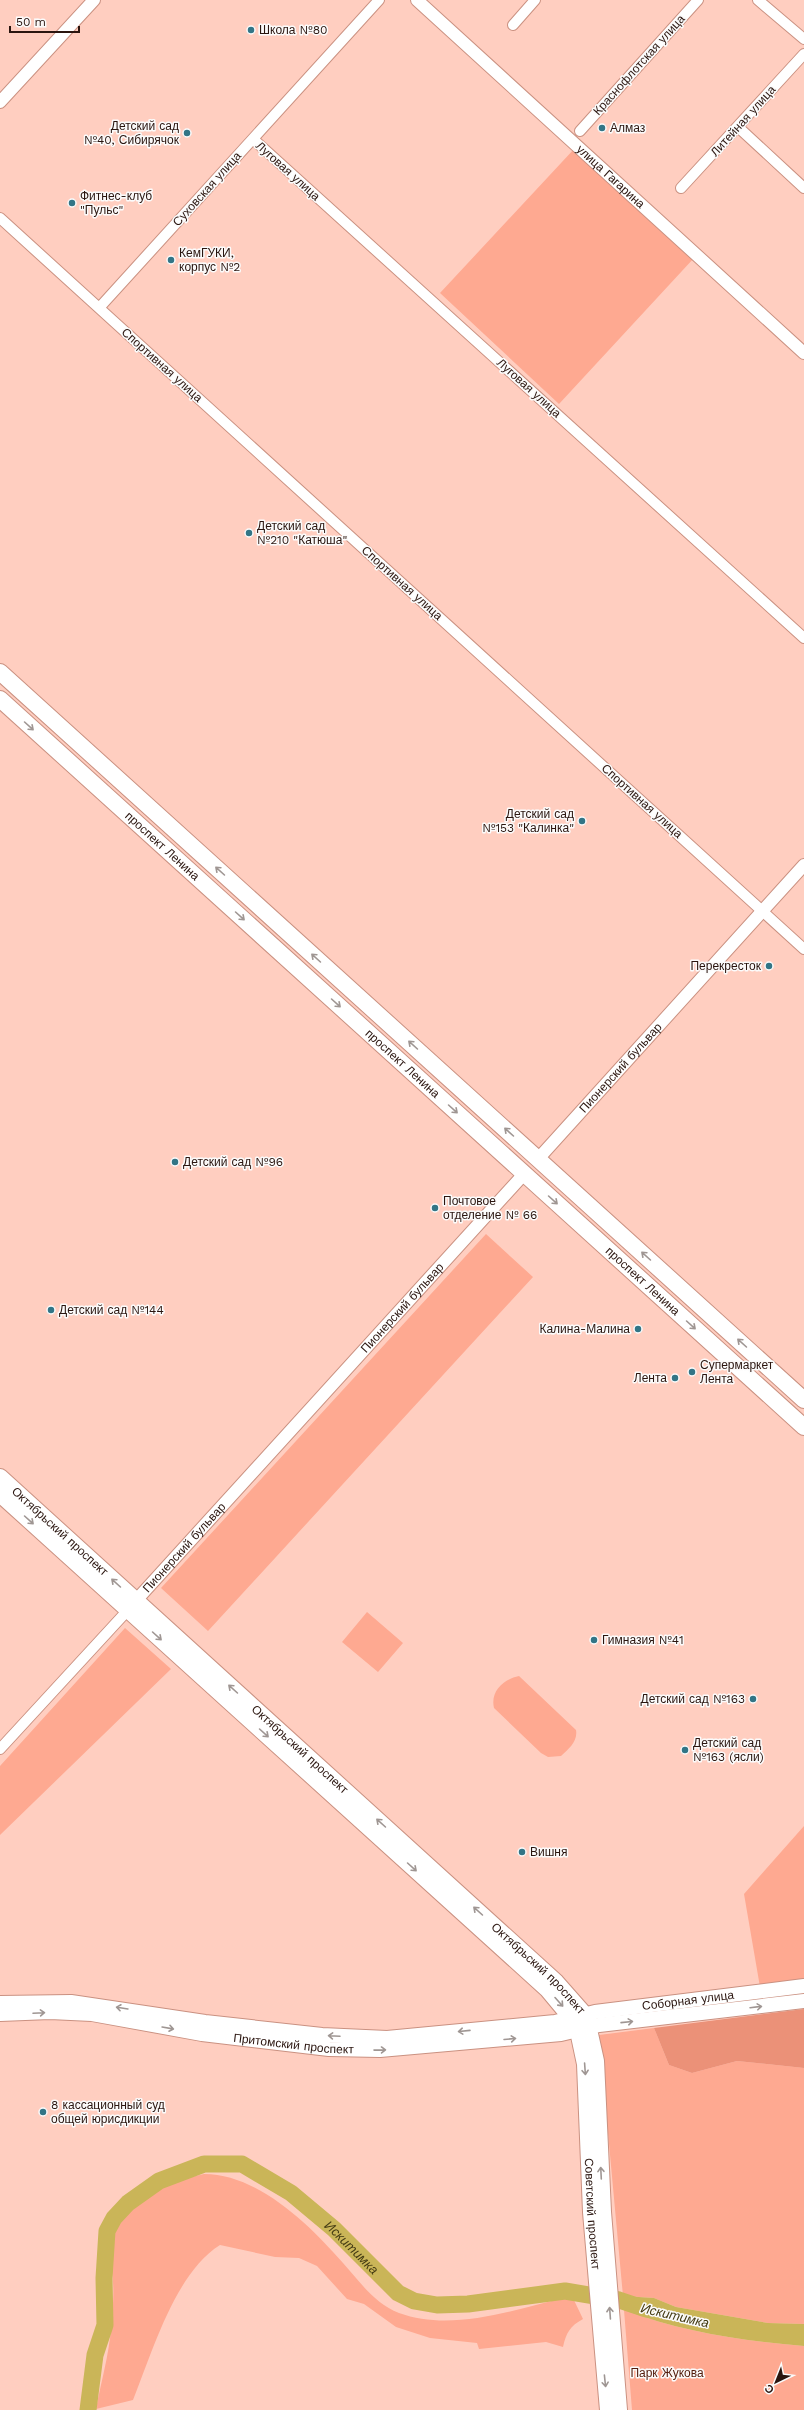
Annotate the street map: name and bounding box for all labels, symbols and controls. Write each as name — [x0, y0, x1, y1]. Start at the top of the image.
scale bar — [10, 8, 79, 34]
street label: Краснофлотская улица — [590, 12, 688, 118]
text: 50 m — [16, 15, 46, 29]
place label: Школа №80 — [259, 23, 328, 37]
marker: Школа №80 — [246, 25, 256, 35]
street label: Литейная улица — [708, 83, 779, 159]
place label: Детский сад №40, Сибирячок — [84, 119, 180, 147]
place label: Алмаз — [610, 121, 646, 135]
marker: Алмаз — [597, 123, 607, 133]
marker: Детский сад №40, Сибирячок — [182, 128, 192, 138]
street label: Луговая улица — [253, 139, 323, 204]
street label: улица Гагарина — [574, 142, 648, 211]
street label: Суховская улица — [170, 149, 244, 229]
place label: Фитнес-клуб "Пульс" — [80, 189, 152, 217]
marker: Фитнес-клуб "Пульс" — [67, 198, 77, 208]
place label: КемГУКИ, корпус №2 — [179, 246, 240, 274]
marker: КемГУКИ, корпус №2 — [166, 255, 176, 265]
street label: Спортивная улица — [119, 325, 205, 405]
street label: Луговая улица — [494, 356, 564, 421]
place label: Детский сад №210 "Катюша" — [257, 519, 347, 547]
marker: Детский сад №210 "Катюша" — [244, 528, 254, 538]
street label: Спортивная улица — [359, 543, 445, 623]
one-way arrow — [24, 721, 34, 730]
street label: Спортивная улица — [599, 761, 685, 841]
place label: Детский сад №153 "Калинка" — [482, 807, 574, 835]
street label: проспект Ленина — [122, 809, 203, 883]
marker: Детский сад №153 "Калинка" — [577, 816, 587, 826]
one-way arrow — [214, 866, 225, 875]
one-way arrow — [234, 911, 244, 920]
one-way arrow — [311, 953, 321, 962]
place label: Перекресток — [690, 959, 762, 973]
marker: Перекресток — [764, 961, 774, 971]
one-way arrow — [331, 998, 341, 1008]
street label: Пионерский бульвар — [576, 1020, 665, 1116]
street label: проспект Ленина — [362, 1026, 443, 1101]
one-way arrow — [408, 1041, 418, 1050]
one-way arrow — [448, 1105, 458, 1114]
one-way arrow — [504, 1128, 514, 1137]
place label: Детский сад №96 — [183, 1155, 283, 1169]
marker: Детский сад №96 — [170, 1157, 180, 1167]
place label: Почтовое отделение № 66 — [443, 1194, 537, 1222]
one-way arrow — [548, 1195, 558, 1205]
marker: Почтовое отделение № 66 — [430, 1203, 440, 1213]
street label: проспект Ленина — [603, 1244, 683, 1318]
one-way arrow — [641, 1252, 651, 1261]
street label: Пионерский бульвар — [358, 1260, 447, 1356]
place label: Детский сад №144 — [59, 1303, 164, 1317]
marker: Детский сад №144 — [46, 1305, 56, 1315]
one-way arrow — [685, 1320, 695, 1329]
place label: Калина-Малина — [539, 1322, 630, 1336]
marker: Калина-Малина — [633, 1324, 643, 1334]
one-way arrow — [737, 1338, 747, 1348]
place label: Супермаркет Лента — [700, 1358, 774, 1386]
marker: Супермаркет Лента — [687, 1367, 697, 1377]
place label: Лента — [634, 1371, 667, 1385]
marker: Лента — [670, 1373, 680, 1383]
street label: Октябрьский проспект — [9, 1484, 111, 1579]
street label: Пионерский бульвар — [140, 1500, 229, 1595]
one-way arrow — [24, 1516, 34, 1525]
one-way arrow — [111, 1578, 122, 1587]
one-way arrow — [152, 1631, 162, 1641]
place label: Гимназия №41 — [602, 1633, 684, 1647]
marker: Гимназия №41 — [589, 1635, 599, 1645]
one-way arrow — [229, 1685, 239, 1694]
place label: Детский сад №163 — [641, 1692, 745, 1706]
marker: Детский сад №163 — [748, 1694, 758, 1704]
street label: Октябрьский проспект — [249, 1702, 351, 1797]
one-way arrow — [259, 1728, 269, 1737]
place label: Детский сад №163 (ясли) — [693, 1736, 764, 1764]
marker: Детский сад №163 (ясли) — [680, 1745, 690, 1755]
one-way arrow — [376, 1819, 387, 1828]
place label: Вишня — [530, 1845, 567, 1859]
marker: Вишня — [517, 1847, 527, 1857]
one-way arrow — [407, 1862, 417, 1871]
one-way arrow — [473, 1906, 483, 1915]
street label: Октябрьский проспект — [489, 1920, 588, 2017]
street label: Соборная улица — [641, 1988, 735, 2013]
one-way arrow — [554, 1997, 564, 2007]
one-way arrow — [749, 2003, 762, 2011]
one-way arrow — [116, 2004, 129, 2012]
one-way arrow — [32, 2009, 45, 2016]
one-way arrow — [620, 2018, 633, 2026]
one-way arrow — [161, 2024, 174, 2032]
one-way arrow — [458, 2027, 471, 2035]
street label: Притомский проспект — [233, 2031, 354, 2056]
one-way arrow — [328, 2032, 341, 2039]
one-way arrow — [503, 2036, 516, 2043]
one-way arrow — [373, 2046, 386, 2054]
one-way arrow — [582, 2062, 589, 2075]
place label: 8 кассационный суд общей юрисдикции — [51, 2098, 165, 2126]
marker: 8 кассационный суд общей юрисдикции — [38, 2107, 48, 2117]
street label: Советский проспект — [582, 2158, 603, 2271]
one-way arrow — [598, 2167, 605, 2180]
water label: Искитимка — [322, 2218, 382, 2277]
water label: Искитимка — [639, 2300, 710, 2331]
one-way arrow — [607, 2307, 614, 2320]
north arrow — [756, 2362, 796, 2402]
park label: Парк Жукова — [630, 2366, 704, 2380]
one-way arrow — [601, 2374, 608, 2387]
text: С — [762, 2381, 777, 2396]

